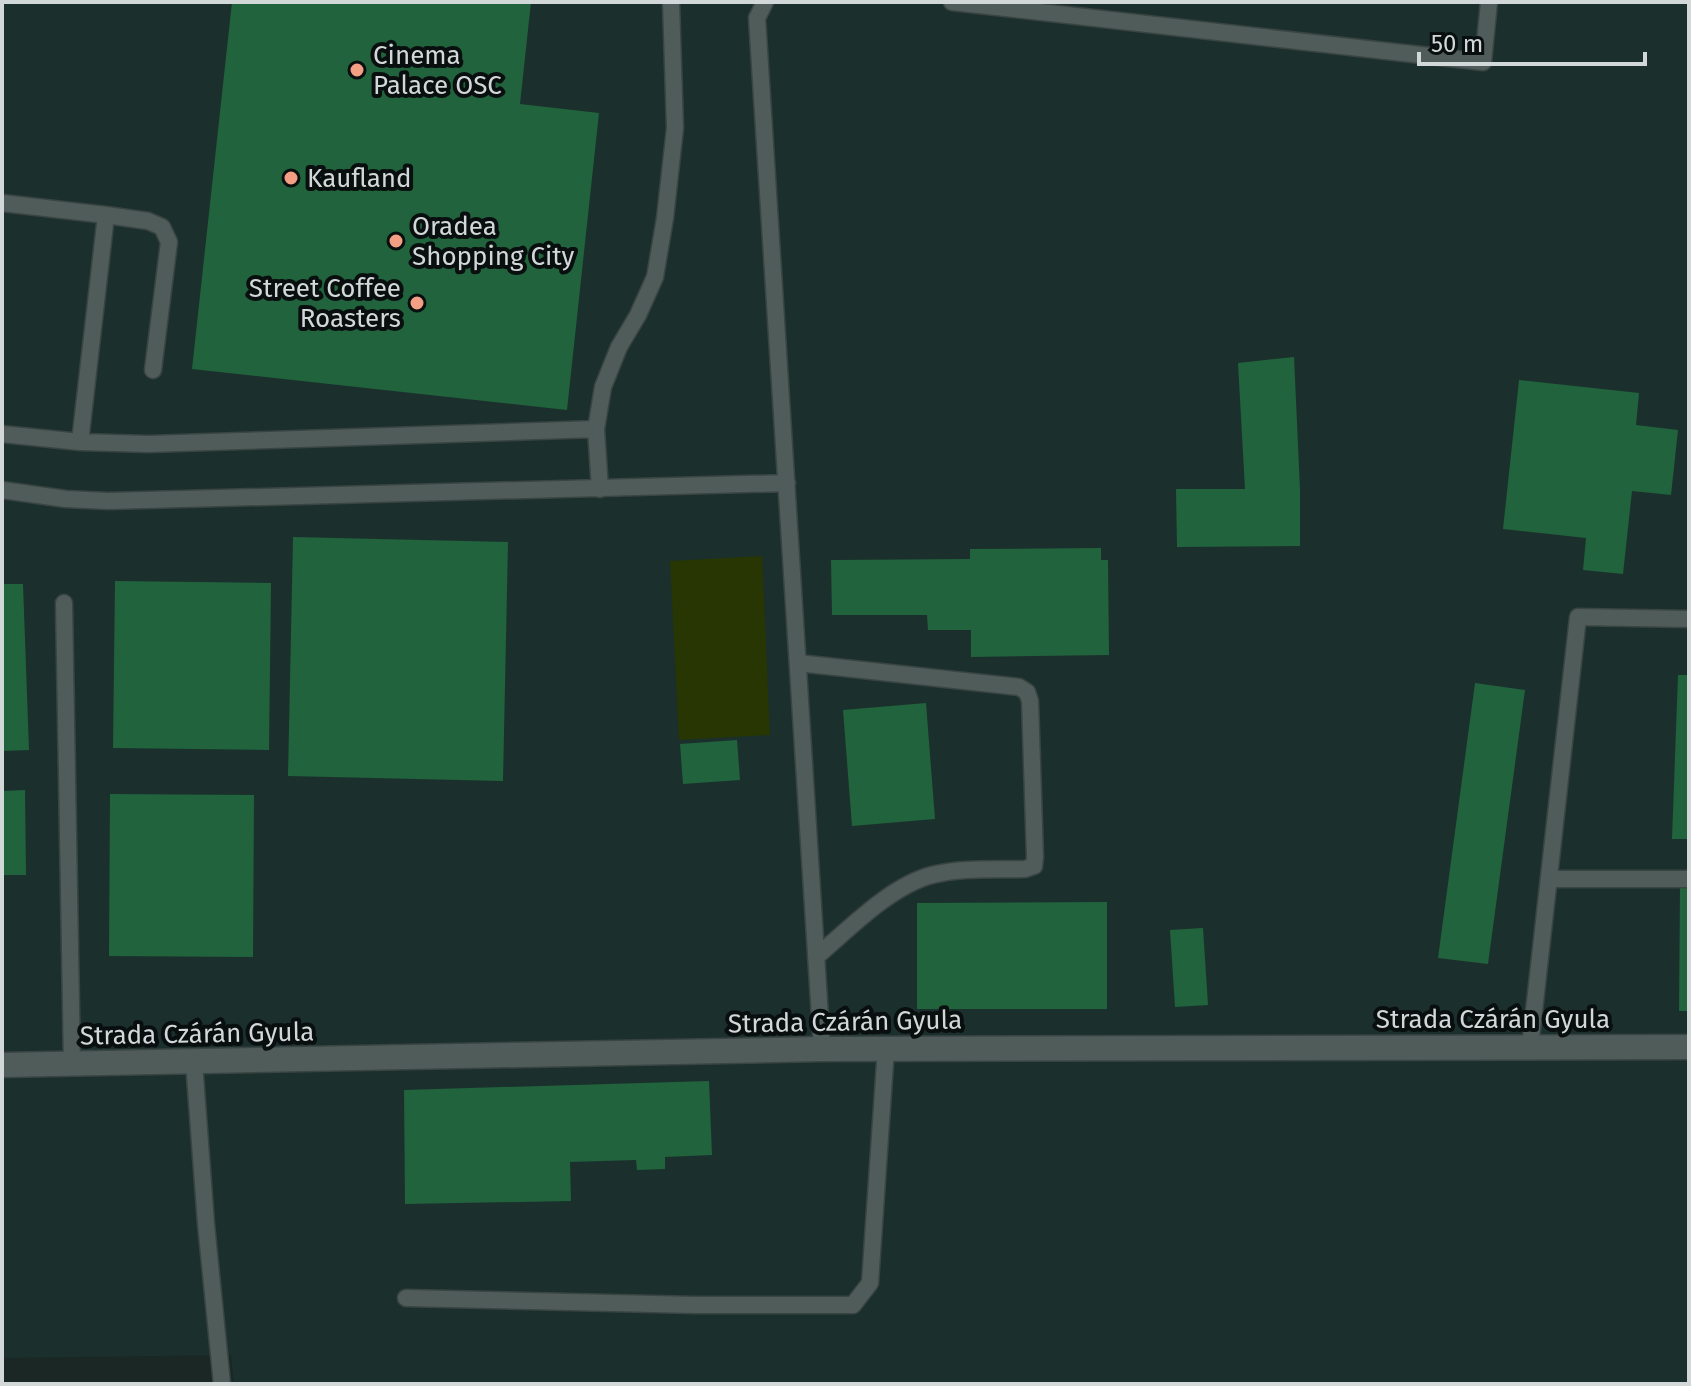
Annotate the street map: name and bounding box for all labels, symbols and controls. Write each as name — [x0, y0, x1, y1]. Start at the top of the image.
scale bar — [1419, 16, 1645, 66]
text: 50 m — [1431, 30, 1483, 58]
place label: Cinema Palace OSC — [373, 40, 502, 101]
marker: Cinema Palace OSC — [348, 61, 366, 79]
place label: Kaufland — [307, 163, 412, 194]
marker: Kaufland — [282, 169, 300, 187]
place label: Oradea Shopping City — [412, 211, 575, 272]
marker: Oradea Shopping City — [387, 232, 405, 250]
place label: Street Coffee Roasters — [249, 273, 401, 334]
marker: Street Coffee Roasters — [408, 294, 426, 312]
street label: Strada Czárán Gyula — [728, 1004, 962, 1040]
street label: Strada Czárán Gyula — [1376, 1004, 1610, 1035]
street label: Strada Czárán Gyula — [80, 1016, 314, 1052]

